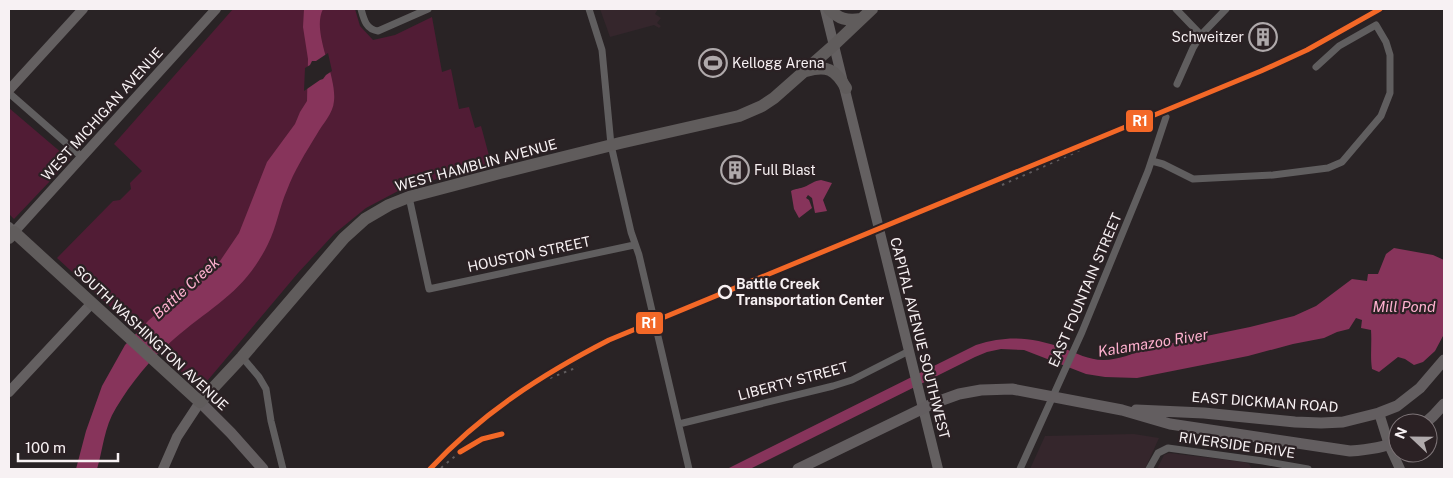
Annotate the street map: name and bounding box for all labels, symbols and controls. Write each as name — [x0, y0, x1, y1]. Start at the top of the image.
building icon: Schweitzer — [1248, 22, 1278, 52]
place label: Schweitzer — [1172, 29, 1244, 45]
street label: WEST MICHIGAN AVENUE — [38, 44, 166, 184]
sports icon: Kellogg Arena — [698, 48, 728, 78]
place label: Kellogg Arena — [732, 55, 825, 71]
line badge: R1 — [1125, 109, 1154, 133]
text: R1 — [1132, 113, 1148, 129]
street label: WEST HAMBLIN AVENUE — [393, 136, 559, 194]
building icon: Full Blast — [720, 155, 750, 185]
place label: Full Blast — [754, 162, 816, 178]
street label: EAST FOUNTAIN STREET — [1045, 211, 1125, 369]
street label: HOUSTON STREET — [466, 233, 592, 275]
street label: CAPITAL AVENUE SOUTHWEST — [887, 235, 953, 441]
water label: Battle Creek — [149, 253, 223, 322]
street label: SOUTH WASHINGTON AVENUE — [71, 262, 231, 414]
place label: Battle Creek Transportation Center — [736, 276, 884, 308]
marker: Battle Creek Transportation Center — [718, 285, 732, 299]
water label: Mill Pond — [1372, 298, 1436, 315]
line badge: R1 — [635, 311, 664, 335]
text: R1 — [641, 315, 657, 331]
water label: Kalamazoo River — [1097, 325, 1210, 360]
street label: LIBERTY STREET — [736, 359, 850, 403]
street label: EAST DICKMAN ROAD — [1191, 389, 1339, 415]
north arrow — [1388, 413, 1438, 463]
text: N — [1391, 425, 1410, 441]
street label: RIVERSIDE DRIVE — [1178, 429, 1296, 461]
scale bar — [18, 430, 118, 462]
text: 100 m — [25, 439, 66, 456]

